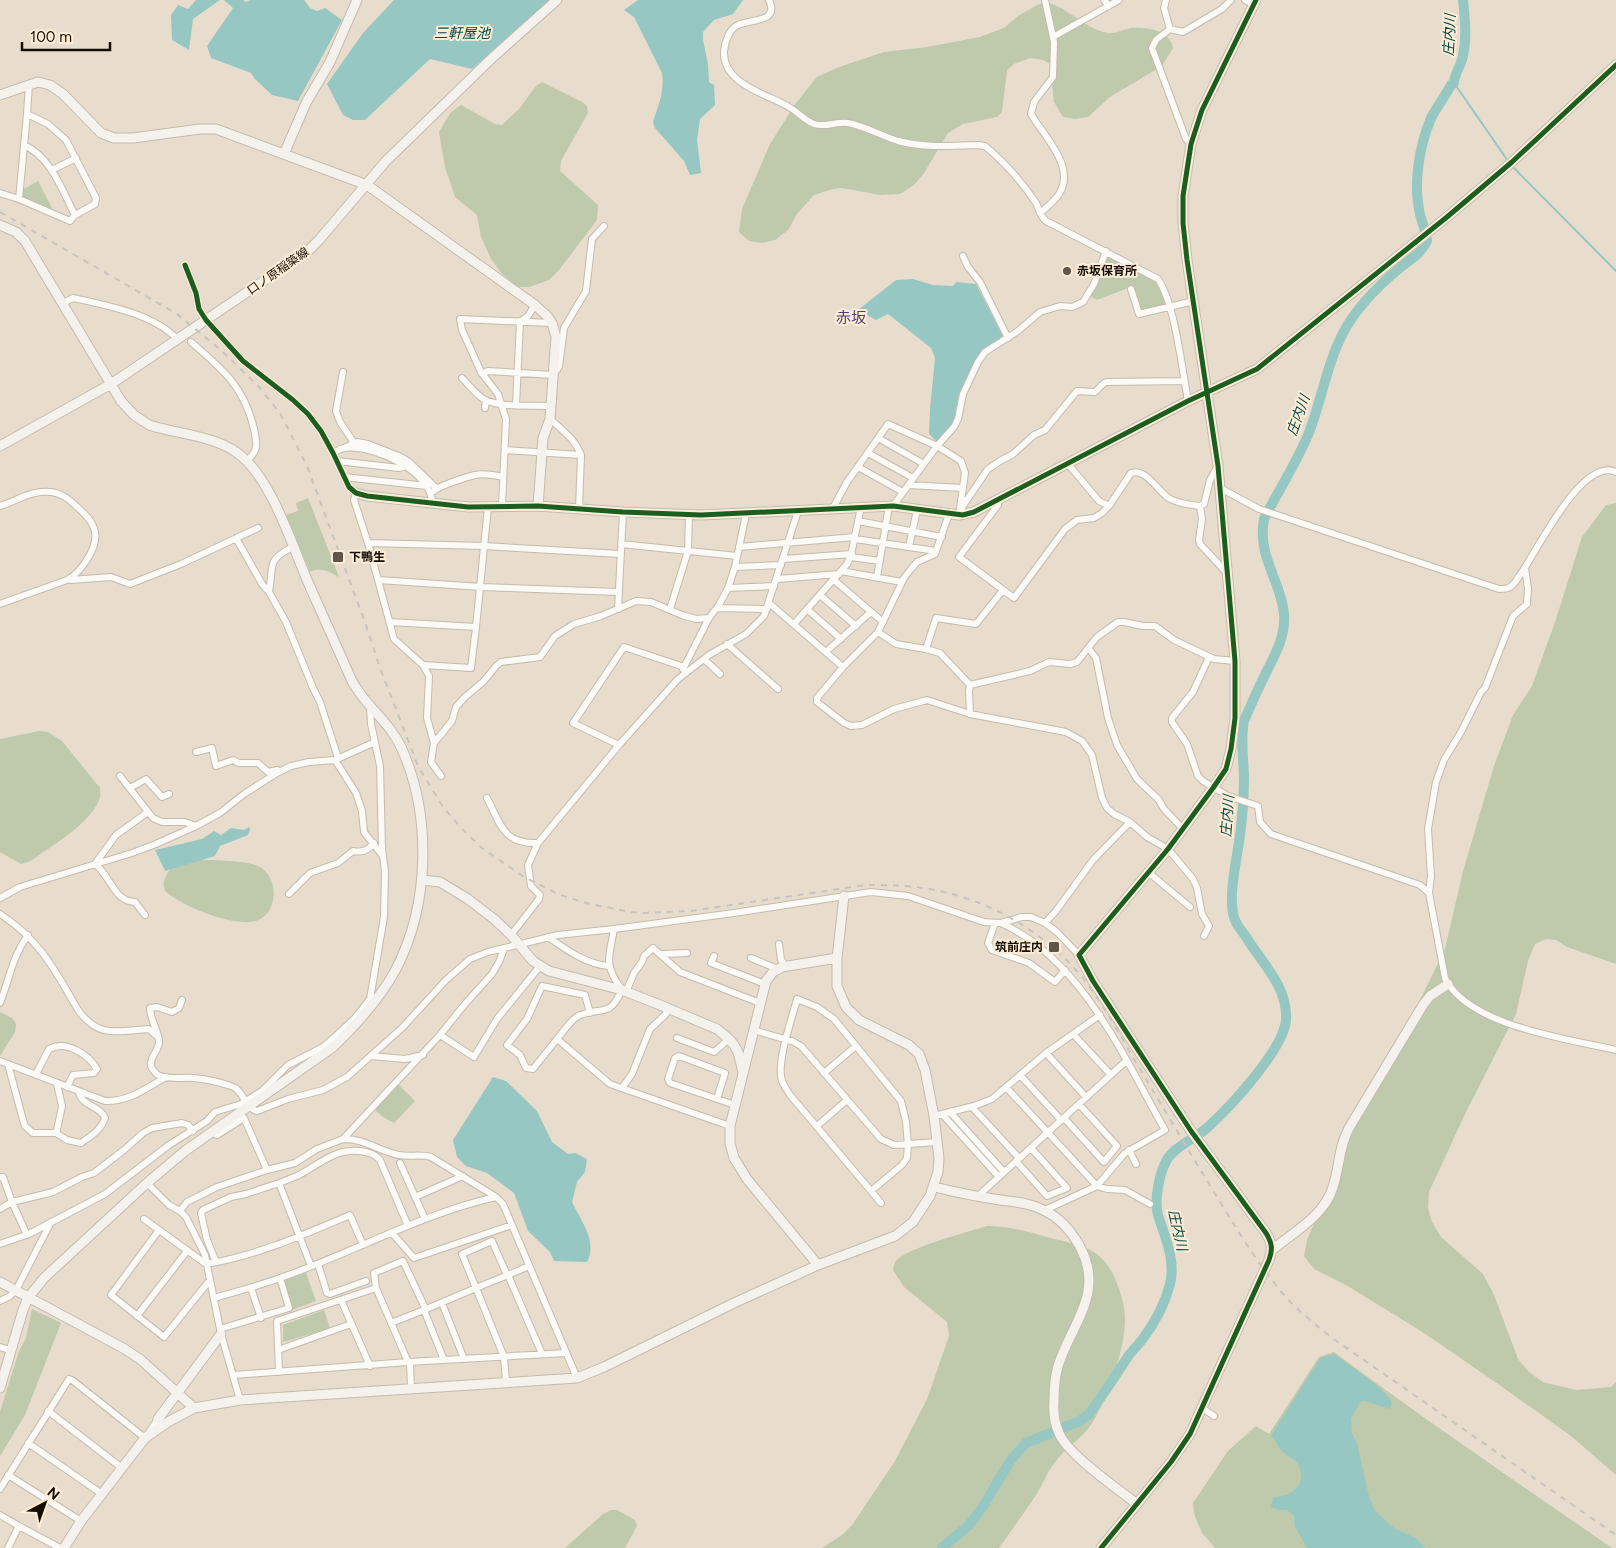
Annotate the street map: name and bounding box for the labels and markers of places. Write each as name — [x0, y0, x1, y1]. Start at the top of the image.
place label: 赤坂保育所 — [1077, 264, 1137, 278]
marker: 赤坂保育所 — [1061, 265, 1073, 277]
marker: 下鴨生 — [331, 550, 345, 564]
place label: 下鴨生 — [349, 550, 385, 564]
place label: 筑前庄内 — [995, 940, 1043, 954]
marker: 筑前庄内 — [1047, 940, 1061, 954]

